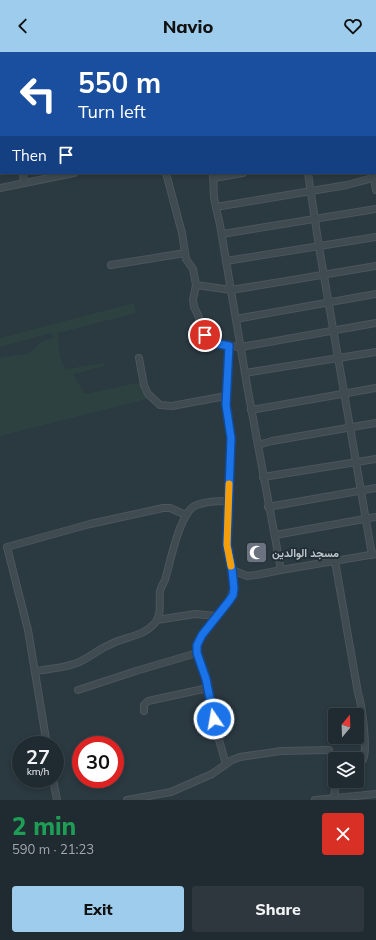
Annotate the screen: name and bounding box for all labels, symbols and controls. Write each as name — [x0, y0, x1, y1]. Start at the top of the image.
icon: back — [12, 15, 34, 37]
text: Navio — [163, 15, 213, 38]
icon: heart — [342, 15, 364, 37]
text: 550 m — [78, 65, 161, 100]
icon: left — [12, 68, 64, 120]
text: Turn left — [78, 100, 146, 123]
icon: arrive — [55, 144, 77, 166]
text: Then — [12, 146, 47, 165]
pin — [188, 318, 222, 352]
icon: arrive — [194, 324, 216, 346]
mosque icon: مسجد الوالدين — [243, 540, 269, 566]
place label: مسجد الوالدين — [272, 546, 339, 560]
position arrow — [193, 698, 235, 740]
north arrow — [328, 708, 364, 744]
map controls — [328, 708, 364, 788]
speed limit sign: 30 — [72, 736, 124, 788]
text: 27 — [26, 744, 50, 769]
button: layers — [328, 752, 364, 788]
text: km/h — [27, 765, 49, 778]
text: 2 min — [12, 811, 76, 841]
button: close — [322, 813, 364, 855]
text: 590 m · 21:23 — [12, 841, 94, 857]
button: Exit — [12, 886, 184, 932]
button: Share — [192, 886, 364, 932]

